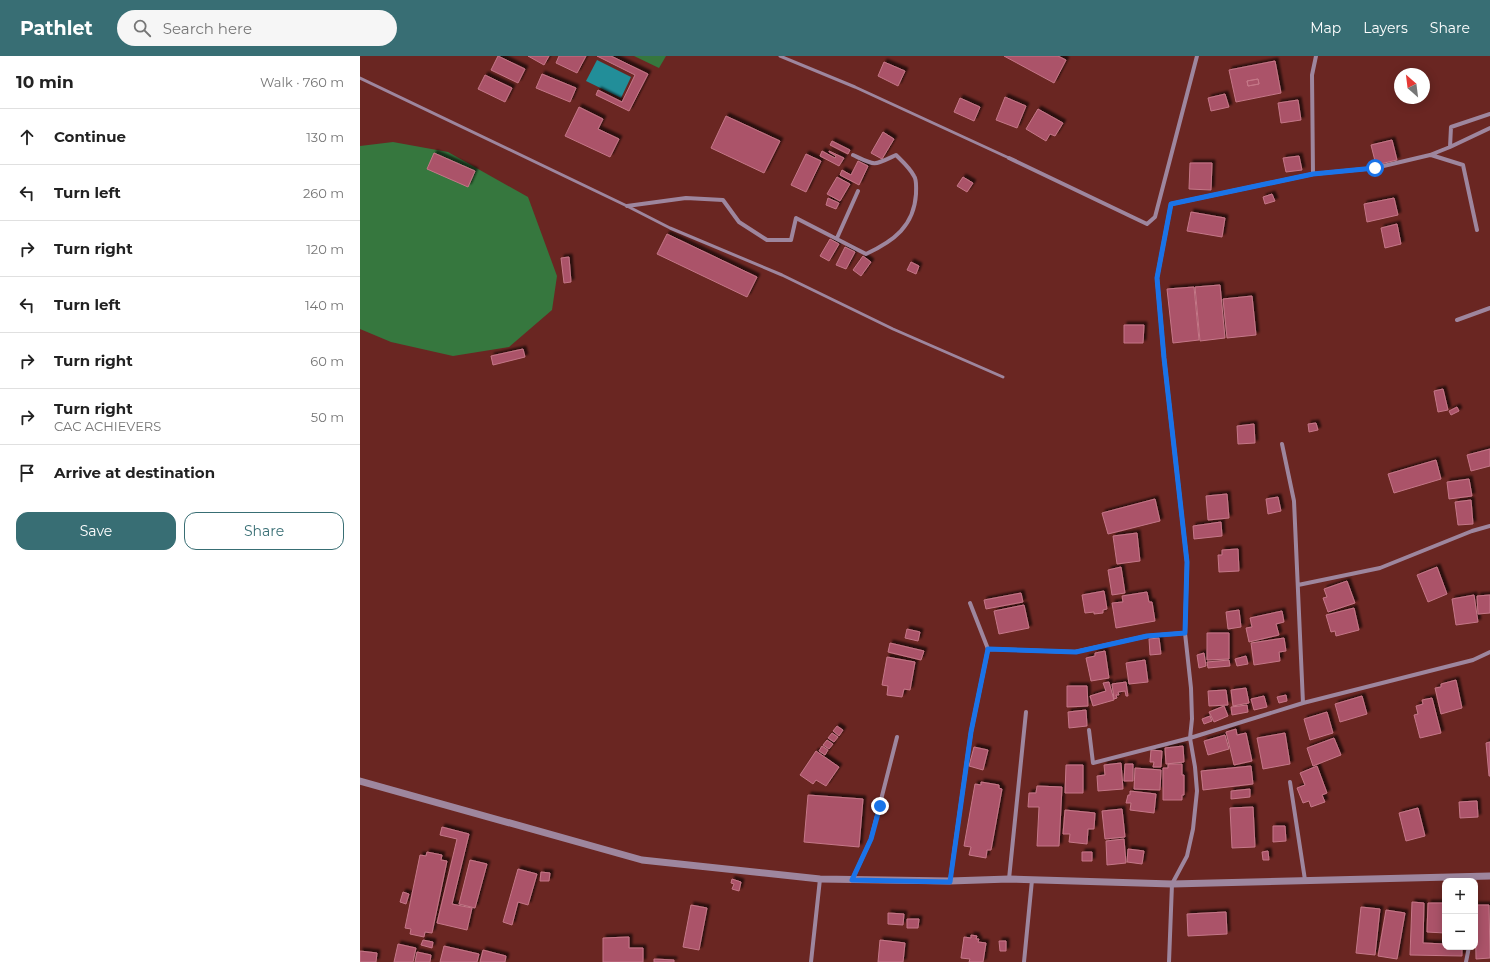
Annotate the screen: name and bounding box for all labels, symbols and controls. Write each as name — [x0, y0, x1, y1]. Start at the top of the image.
search box — [117, 10, 397, 46]
text: Pathlet — [20, 17, 93, 40]
icon: search — [131, 17, 153, 39]
text: Search here — [163, 19, 252, 38]
text: Map — [1310, 19, 1341, 37]
text: Layers — [1363, 19, 1408, 37]
text: Share — [1430, 19, 1470, 37]
north arrow — [1394, 68, 1430, 104]
text: 10 min — [16, 72, 74, 92]
text: Walk · 760 m — [260, 74, 344, 90]
icon: ahead — [16, 126, 38, 148]
text: Continue — [54, 127, 126, 146]
text: 130 m — [306, 129, 344, 145]
route start — [1366, 159, 1384, 177]
icon: left — [16, 182, 38, 204]
text: Turn left — [54, 183, 121, 202]
text: 260 m — [303, 185, 344, 201]
icon: right — [16, 238, 38, 260]
text: Turn right — [54, 239, 133, 258]
text: 120 m — [306, 241, 344, 257]
icon: left — [16, 294, 38, 316]
text: Turn left — [54, 295, 121, 314]
text: 140 m — [305, 297, 344, 313]
icon: right — [16, 350, 38, 372]
text: Turn right — [54, 351, 133, 370]
text: 60 m — [310, 353, 344, 369]
text: Turn right — [54, 399, 133, 418]
icon: right — [16, 406, 38, 428]
text: 50 m — [311, 409, 344, 425]
text: CAC ACHIEVERS — [54, 418, 161, 434]
icon: arrive — [16, 462, 38, 484]
text: Arrive at destination — [54, 463, 215, 482]
button: Save — [16, 512, 176, 550]
button: Share — [184, 512, 344, 550]
route end — [871, 797, 889, 815]
map controls — [1442, 878, 1478, 950]
button: + — [1442, 878, 1478, 914]
button: − — [1442, 914, 1478, 950]

